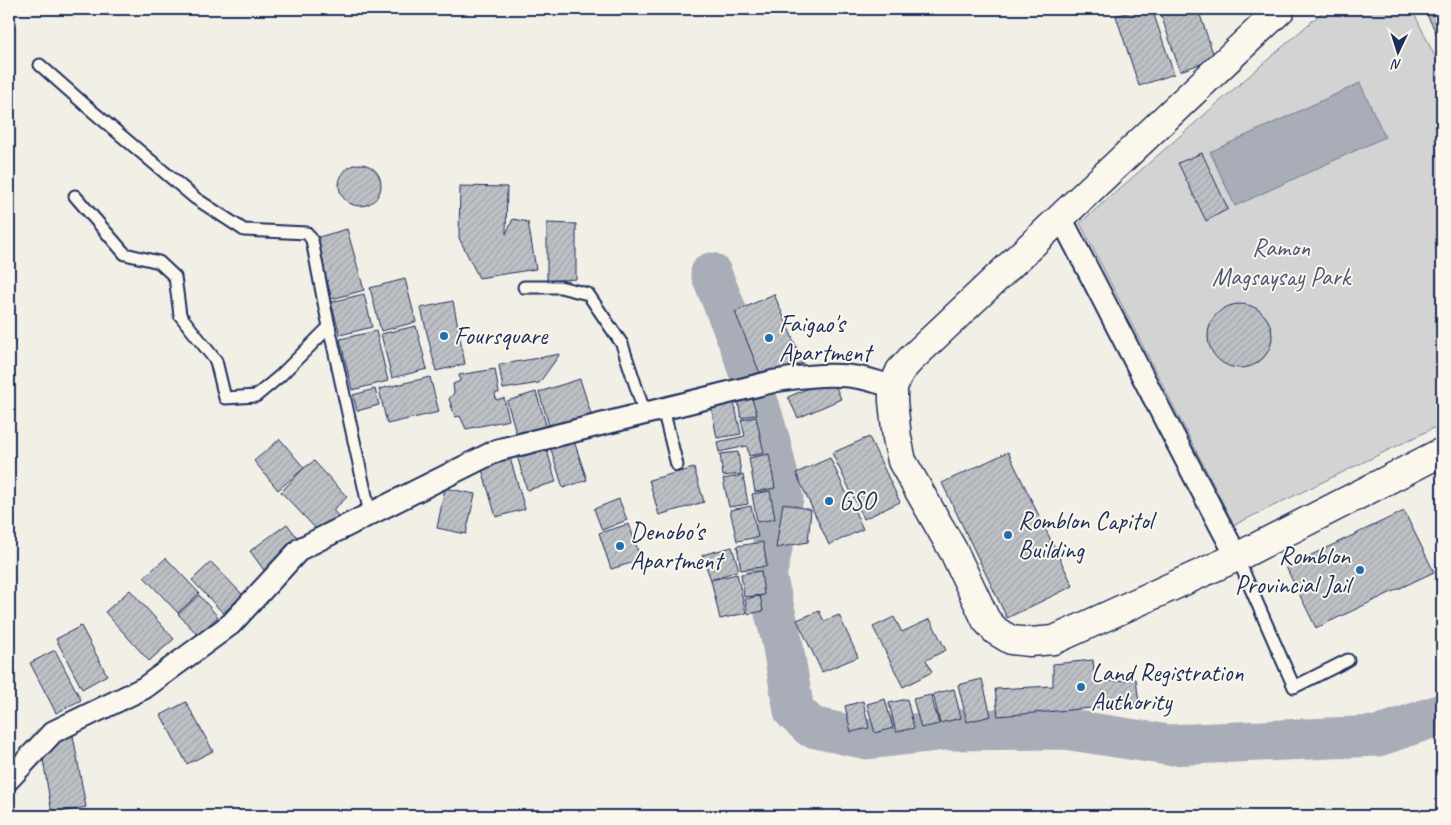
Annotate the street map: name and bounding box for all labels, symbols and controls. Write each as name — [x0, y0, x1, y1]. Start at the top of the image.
north arrow — [1374, 28, 1424, 78]
text: N — [1390, 56, 1402, 73]
park label: Ramon Magsaysay Park — [1212, 232, 1352, 293]
place label: Faigao's Apartment — [779, 308, 875, 369]
place label: Foursquare — [454, 320, 549, 352]
marker: Foursquare — [438, 330, 450, 342]
marker: Faigao's Apartment — [763, 332, 775, 344]
place label: GSO — [839, 485, 878, 517]
marker: GSO — [823, 495, 835, 507]
place label: Romblon Capitol Building — [1018, 505, 1158, 566]
place label: Denobo's Apartment — [630, 516, 726, 577]
marker: Romblon Capitol Building — [1002, 529, 1014, 541]
marker: Denobo's Apartment — [614, 540, 626, 552]
place label: Romblon Provincial Jail — [1235, 540, 1355, 601]
marker: Romblon Provincial Jail — [1354, 564, 1366, 576]
place label: Land Registration Authority — [1091, 657, 1244, 718]
marker: Land Registration Authority — [1075, 681, 1087, 693]

